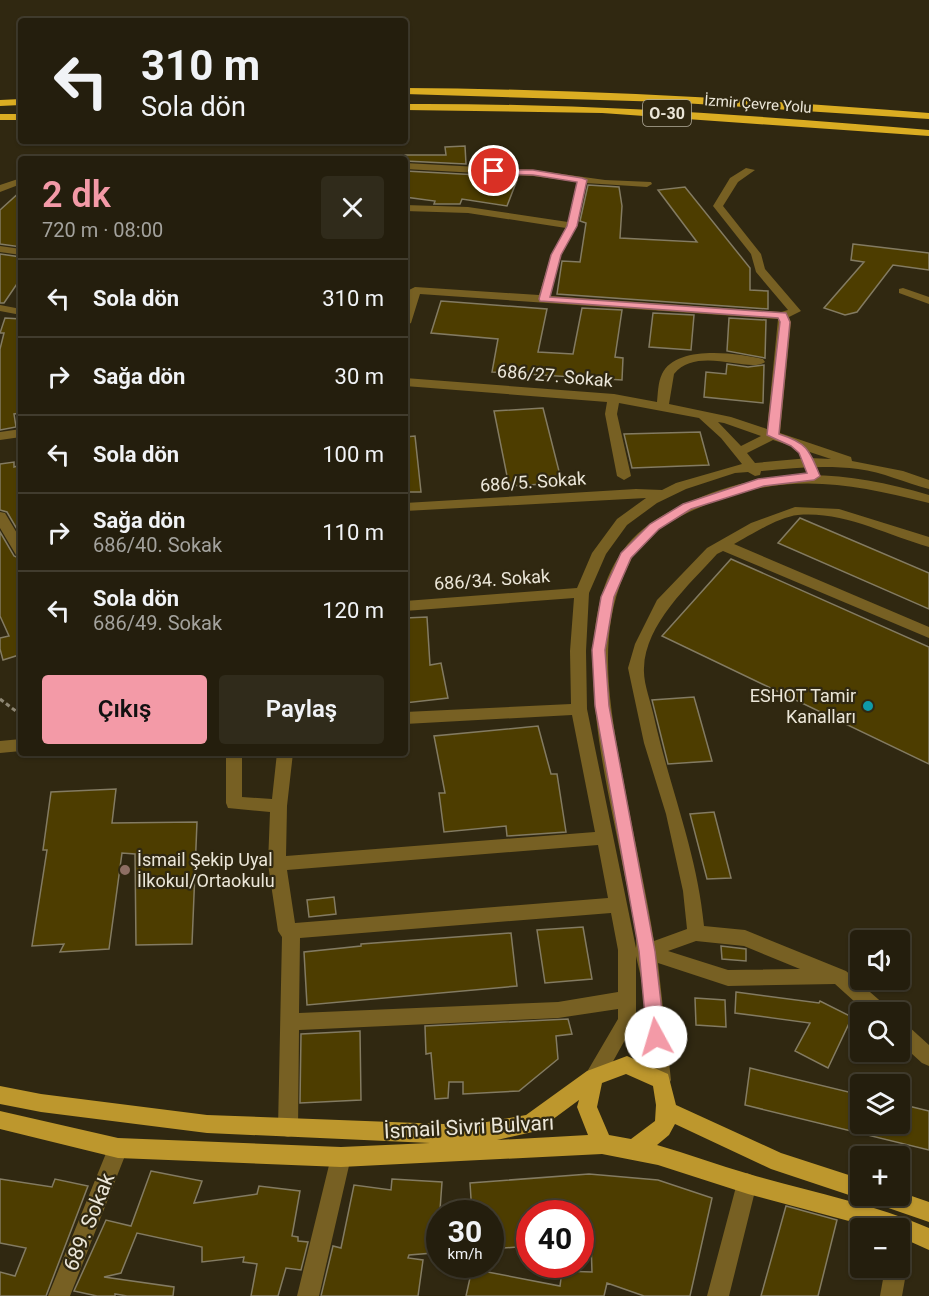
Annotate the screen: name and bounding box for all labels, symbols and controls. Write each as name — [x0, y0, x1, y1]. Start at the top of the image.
text: 310 m — [141, 41, 260, 90]
icon: left — [42, 42, 120, 120]
text: Sola dön — [141, 91, 246, 123]
street label: İzmir Çevre Yolu — [704, 91, 812, 117]
road number: O-30 — [643, 100, 691, 126]
pin — [468, 145, 519, 196]
icon: arrive — [477, 154, 510, 187]
text: 2 dk — [42, 174, 111, 216]
button: close — [321, 176, 384, 239]
text: 720 m · 08:00 — [42, 218, 163, 242]
icon: left — [42, 282, 75, 315]
text: Sola dön — [93, 286, 179, 311]
text: 310 m — [322, 286, 384, 311]
icon: right — [42, 360, 75, 393]
street label: 686/27. Sokak — [496, 360, 615, 391]
text: Sağa dön — [93, 364, 185, 389]
text: 30 m — [335, 364, 384, 389]
icon: left — [42, 438, 75, 471]
text: Sola dön — [93, 442, 179, 467]
text: 100 m — [322, 442, 384, 467]
street label: 686/5. Sokak — [479, 467, 587, 496]
text: Sağa dön — [93, 508, 185, 533]
icon: right — [42, 516, 75, 549]
text: 110 m — [322, 520, 384, 545]
text: 686/40. Sokak — [93, 533, 222, 557]
street label: 686/34. Sokak — [433, 565, 552, 594]
text: Sola dön — [93, 586, 179, 611]
icon: left — [42, 594, 75, 627]
text: 120 m — [322, 598, 384, 623]
text: 686/49. Sokak — [93, 611, 222, 635]
button: Çıkış — [42, 675, 207, 744]
button: Paylaş — [219, 675, 384, 744]
place label: ESHOT Tamir Kanalları — [750, 685, 856, 727]
marker: ESHOT Tamir Kanalları — [861, 699, 875, 713]
place label: İsmail Şekip Uyal İlkokul/Ortaokulu — [137, 849, 275, 891]
marker: İsmail Şekip Uyal İlkokul/Ortaokulu — [118, 863, 132, 877]
map controls — [850, 930, 910, 1278]
button: sound — [850, 930, 910, 990]
button: search — [850, 1002, 910, 1062]
position arrow — [624, 1005, 688, 1069]
button: layers — [850, 1074, 910, 1134]
street label: İsmail Sivri Bulvarı — [383, 1111, 555, 1143]
button: + — [850, 1146, 910, 1206]
street label: 689. Sokak — [59, 1169, 120, 1274]
speed limit sign: 40 — [516, 1200, 594, 1278]
text: 30 — [448, 1214, 482, 1249]
button: − — [850, 1218, 910, 1278]
text: km/h — [447, 1245, 483, 1263]

